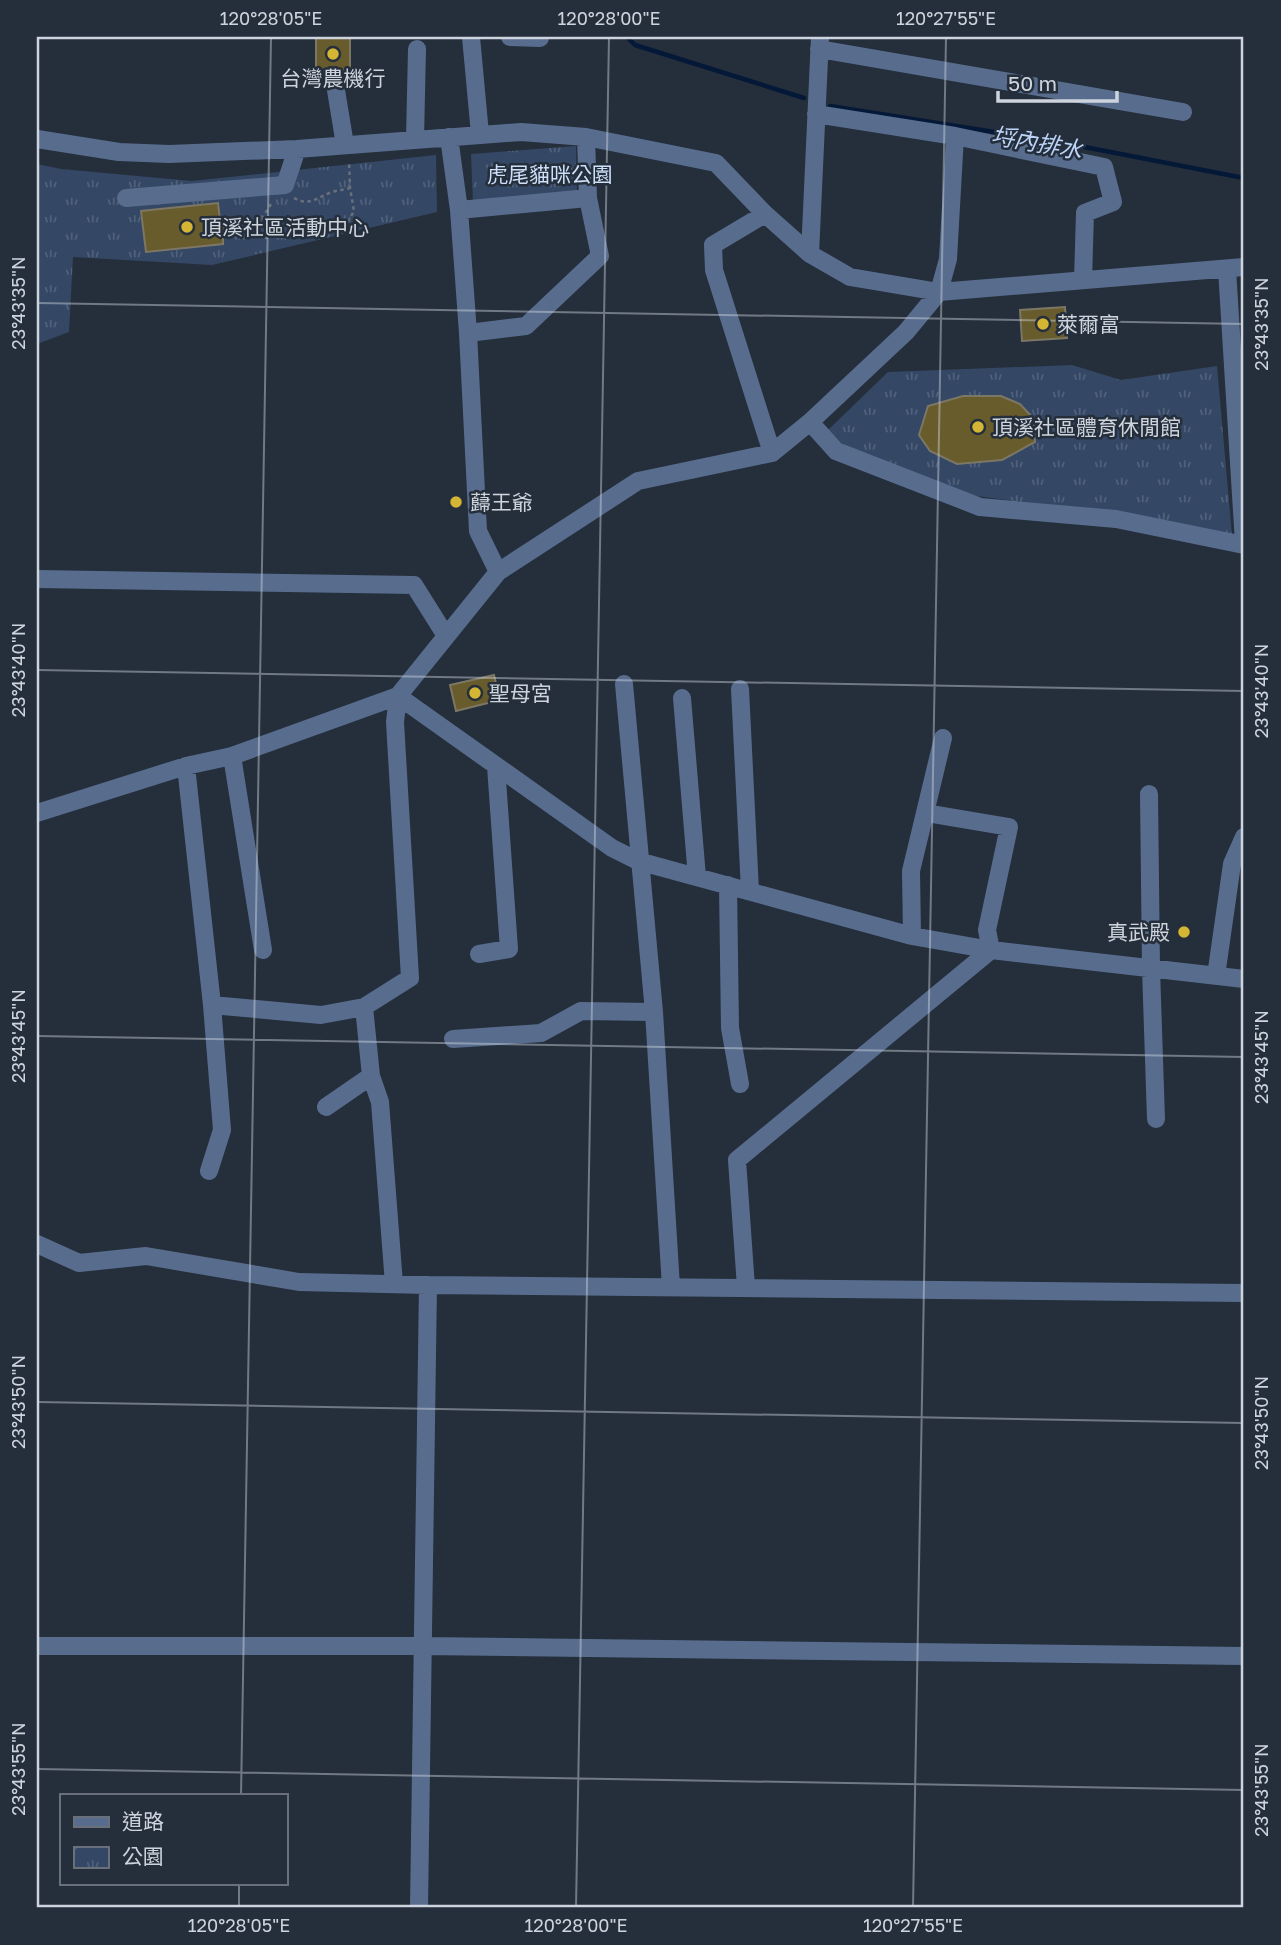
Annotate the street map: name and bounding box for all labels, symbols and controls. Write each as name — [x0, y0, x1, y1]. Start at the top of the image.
text: 120°28'05"E — [220, 7, 322, 29]
text: 120°28'00"E — [557, 7, 661, 29]
text: 120°27'55"E — [896, 7, 996, 29]
marker: 台灣農機行 — [325, 46, 341, 62]
scale bar — [998, 60, 1116, 104]
place label: 台灣農機行 — [281, 65, 386, 91]
text: 50 m — [1008, 70, 1057, 96]
water label: 埒內排水 — [989, 120, 1086, 164]
park label: 虎尾貓咪公園 — [487, 161, 613, 187]
place label: 頂溪社區活動中心 — [201, 214, 369, 240]
marker: 頂溪社區活動中心 — [179, 219, 195, 235]
text: 23°43'35"N — [7, 256, 29, 350]
text: 23°43'35"N — [1250, 277, 1272, 371]
place label: 萊爾富 — [1057, 311, 1120, 337]
marker: 萊爾富 — [1035, 316, 1051, 332]
place label: 頂溪社區體育休閒館 — [992, 414, 1181, 440]
marker: 頂溪社區體育休閒館 — [970, 419, 986, 435]
place label: 蘬王爺 — [470, 489, 533, 515]
marker: 蘬王爺 — [448, 494, 464, 510]
text: 23°43'40"N — [7, 623, 29, 717]
text: 23°43'40"N — [1250, 644, 1272, 738]
place label: 聖母宮 — [489, 680, 552, 706]
marker: 聖母宮 — [467, 685, 483, 701]
place label: 真武殿 — [1107, 919, 1170, 945]
marker: 真武殿 — [1176, 924, 1192, 940]
text: 23°43'45"N — [7, 989, 29, 1083]
text: 23°43'45"N — [1250, 1010, 1272, 1104]
text: 23°43'50"N — [7, 1355, 29, 1449]
text: 23°43'50"N — [1250, 1376, 1272, 1470]
text: 23°43'55"N — [7, 1722, 29, 1816]
text: 23°43'55"N — [1250, 1743, 1272, 1837]
legend — [60, 1794, 287, 1885]
text: 道路 — [122, 1808, 164, 1834]
text: 公園 — [122, 1843, 164, 1869]
text: 120°28'05"E — [188, 1914, 290, 1936]
text: 120°28'00"E — [524, 1914, 628, 1936]
text: 120°27'55"E — [863, 1914, 963, 1936]

